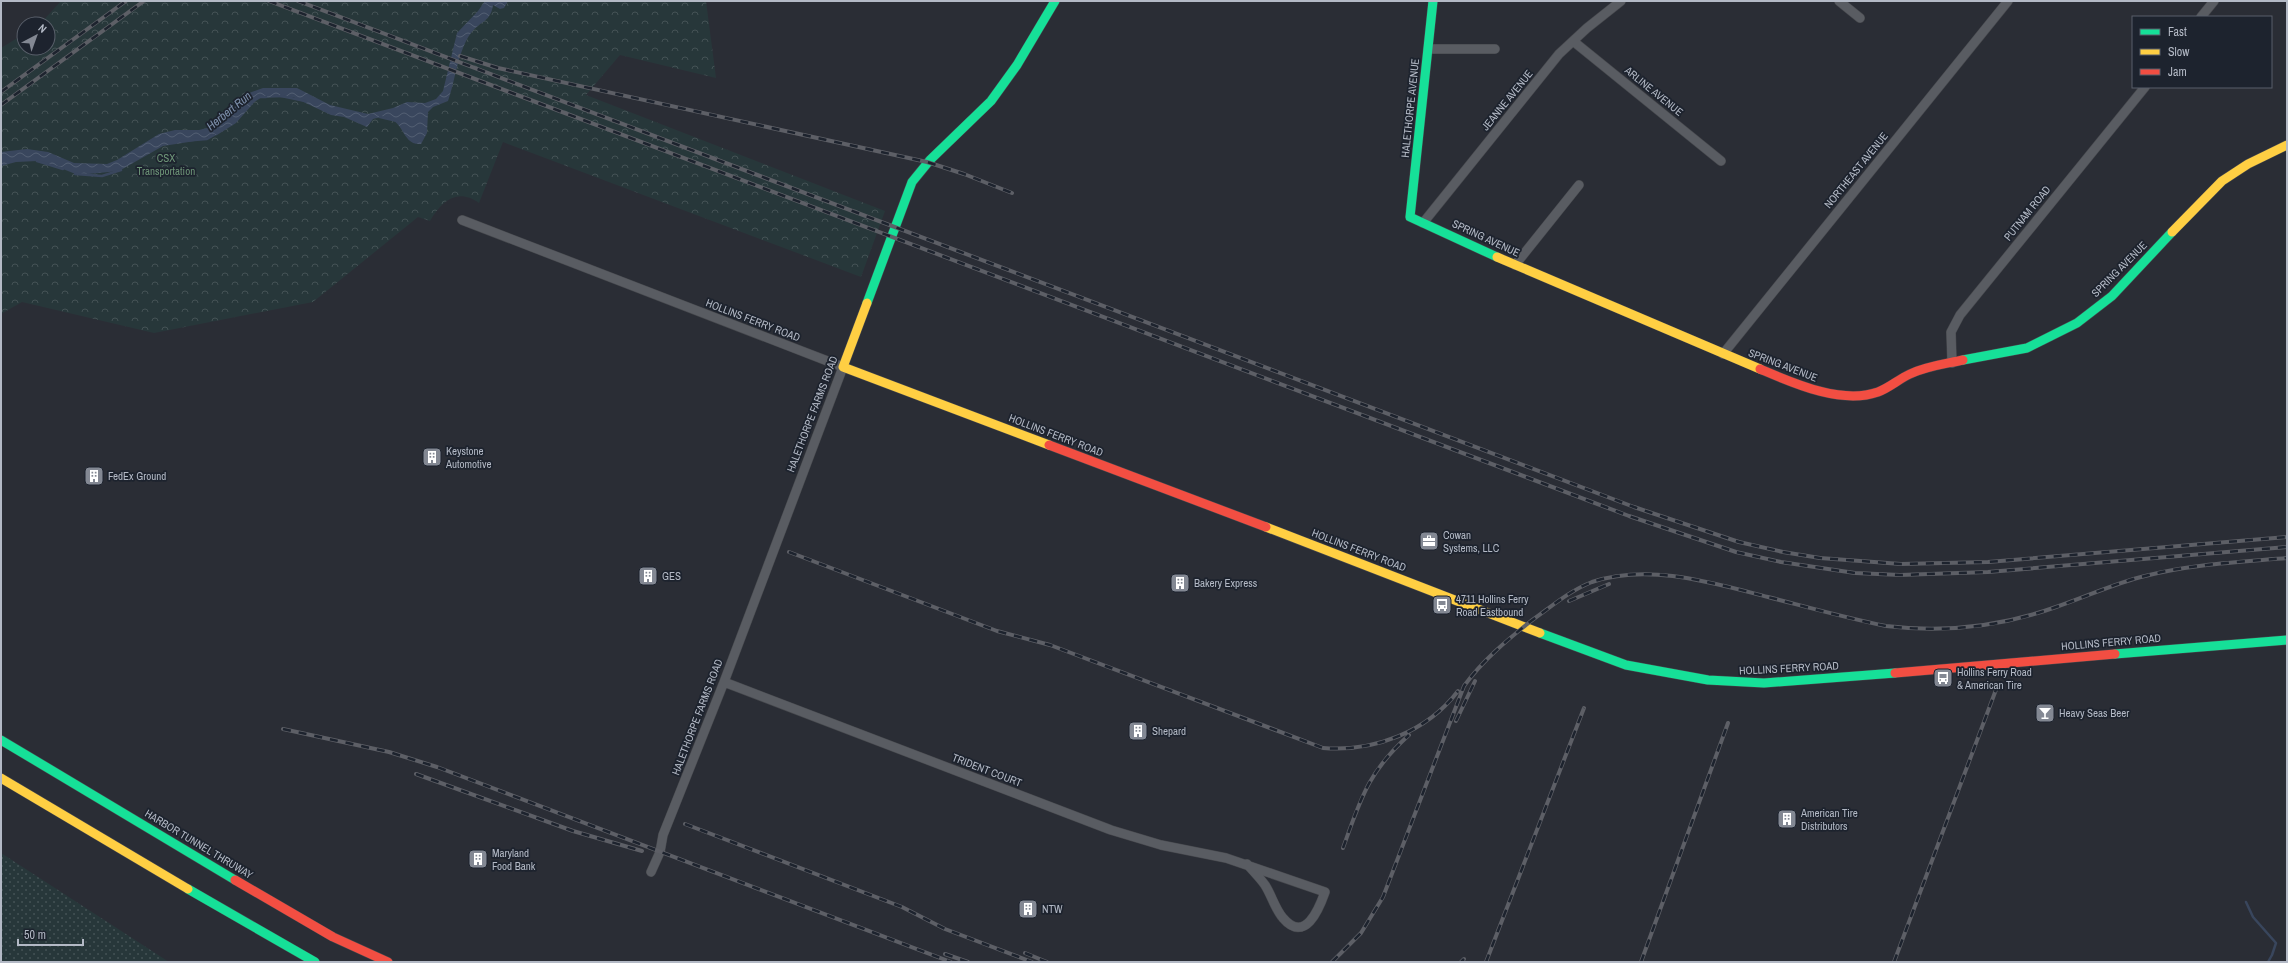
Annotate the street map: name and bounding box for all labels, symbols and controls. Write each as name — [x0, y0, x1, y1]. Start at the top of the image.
north arrow — [16, 16, 56, 56]
legend — [2132, 16, 2272, 88]
text: N — [36, 21, 50, 36]
text: Fast — [2168, 24, 2187, 40]
text: Slow — [2168, 44, 2190, 60]
street label: HALETHORPE AVENUE — [1398, 58, 1422, 158]
street label: ARLINE AVENUE — [1621, 63, 1686, 119]
text: Jam — [2168, 64, 2187, 80]
street label: JEANNE AVENUE — [1478, 67, 1536, 133]
water label: Herbert Run — [203, 88, 255, 134]
street label: NORTHEAST AVENUE — [1821, 129, 1891, 211]
park label: CSX Transportation — [137, 151, 195, 178]
street label: PUTNAM ROAD — [2001, 183, 2053, 243]
street label: SPRING AVENUE — [1450, 216, 1522, 260]
street label: SPRING AVENUE — [2088, 238, 2150, 300]
street label: HOLLINS FERRY ROAD — [704, 296, 802, 344]
street label: SPRING AVENUE — [1746, 345, 1820, 385]
street label: HALETHORPE FARMS ROAD — [783, 354, 841, 474]
street label: HOLLINS FERRY ROAD — [1007, 411, 1105, 459]
place label: Keystone Automotive — [445, 444, 492, 471]
building icon: Keystone Automotive — [421, 446, 443, 468]
building icon: FedEx Ground — [83, 465, 105, 487]
place label: FedEx Ground — [108, 469, 166, 483]
street label: HOLLINS FERRY ROAD — [1310, 526, 1408, 574]
place label: Cowan Systems, LLC — [1443, 528, 1500, 555]
office icon: Cowan Systems, LLC — [1418, 530, 1440, 552]
building icon: GES — [637, 565, 659, 587]
place label: GES — [662, 569, 681, 583]
building icon: Bakery Express — [1169, 572, 1191, 594]
place label: Bakery Express — [1194, 576, 1258, 590]
place label: 4711 Hollins Ferry Road Eastbound — [1456, 592, 1529, 619]
bus stop icon: 4711 Hollins Ferry Road Eastbound — [1431, 594, 1453, 616]
street label: HOLLINS FERRY ROAD — [2061, 631, 2161, 653]
street label: HALETHORPE FARMS ROAD — [668, 657, 726, 777]
street label: HOLLINS FERRY ROAD — [1739, 658, 1839, 678]
place label: Hollins Ferry Road & American Tire — [1957, 665, 2032, 692]
bus stop icon: Hollins Ferry Road & American Tire — [1932, 667, 1954, 689]
bar icon: Heavy Seas Beer — [2034, 702, 2056, 724]
place label: Heavy Seas Beer — [2059, 706, 2129, 720]
building icon: Shepard — [1127, 720, 1149, 742]
place label: Shepard — [1152, 724, 1186, 738]
street label: TRIDENT COURT — [950, 750, 1024, 790]
street label: HARBOR TUNNEL THRUWAY — [142, 806, 256, 882]
place label: American Tire Distributors — [1800, 806, 1858, 833]
building icon: American Tire Distributors — [1776, 808, 1798, 830]
place label: Maryland Food Bank — [492, 846, 536, 873]
building icon: Maryland Food Bank — [467, 848, 489, 870]
building icon: NTW — [1017, 898, 1039, 920]
place label: NTW — [1042, 902, 1063, 916]
scale bar — [18, 921, 83, 947]
text: 50 m — [24, 927, 46, 943]

